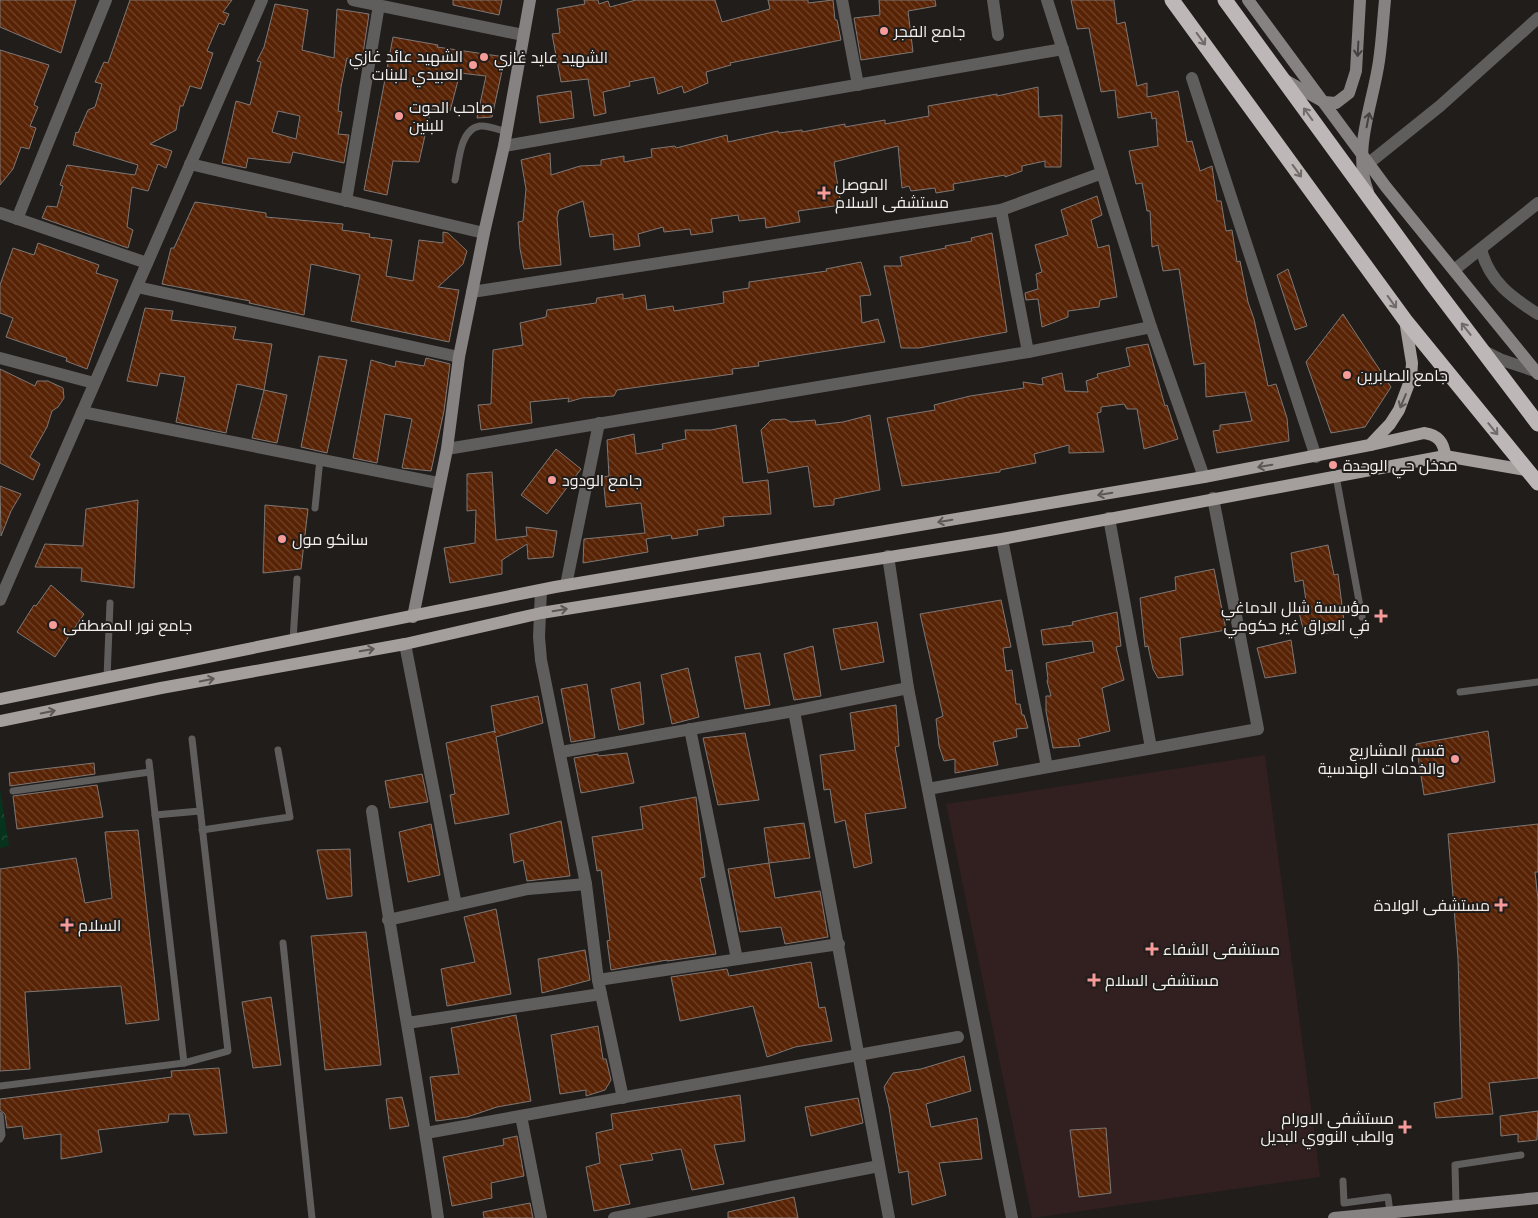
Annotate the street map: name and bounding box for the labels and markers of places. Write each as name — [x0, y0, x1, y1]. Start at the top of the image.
place label: جامع الفجر — [893, 22, 965, 43]
marker: جامع الفجر — [878, 25, 890, 37]
place label: الشهيد عائد غازي العبيدي للبنات — [349, 47, 463, 88]
place label: الشهيد عايد غازي — [494, 48, 608, 71]
marker: الشهيد عايد غازي — [478, 51, 490, 63]
marker: الشهيد عائد غازي العبيدي للبنات — [467, 59, 479, 71]
place label: صاحب الحوت للبنين — [409, 98, 493, 136]
marker: صاحب الحوت للبنين — [393, 110, 405, 122]
place label: الموصل مستشفى السلام — [835, 175, 949, 214]
marker: الموصل مستشفى السلام — [817, 186, 831, 200]
place label: جامع الصابرين — [1357, 366, 1448, 387]
marker: جامع الصابرين — [1341, 369, 1353, 381]
place label: مدخل حي الوحدة — [1343, 456, 1458, 479]
marker: مدخل حي الوحدة — [1327, 459, 1339, 471]
place label: جامع الودود — [562, 471, 642, 492]
marker: جامع الودود — [546, 474, 558, 486]
place label: سانكو مول — [292, 530, 368, 550]
marker: سانكو مول — [276, 533, 288, 545]
place label: مؤسسة شلل الدماغي في العراق غير حكومي — [1221, 598, 1370, 639]
marker: مؤسسة شلل الدماغي في العراق غير حكومي — [1374, 609, 1388, 623]
place label: جامع نور المصطفى — [63, 616, 192, 637]
marker: جامع نور المصطفى — [47, 619, 59, 631]
place label: قسم المشاريع والخدمات الهندسية — [1318, 741, 1445, 779]
marker: قسم المشاريع والخدمات الهندسية — [1449, 753, 1461, 765]
place label: مستشفى الولادة — [1374, 896, 1490, 916]
marker: مستشفى الولادة — [1494, 898, 1508, 912]
place label: السلام — [78, 916, 121, 937]
marker: السلام — [60, 918, 74, 932]
place label: مستشفى الشفاء — [1163, 940, 1280, 960]
marker: مستشفى الشفاء — [1145, 942, 1159, 956]
place label: مستشفى السلام — [1105, 971, 1219, 992]
marker: مستشفى السلام — [1087, 973, 1101, 987]
place label: مستشفى الاورام والطب النووي البديل — [1260, 1109, 1394, 1150]
marker: مستشفى الاورام والطب النووي البديل — [1398, 1120, 1412, 1134]

